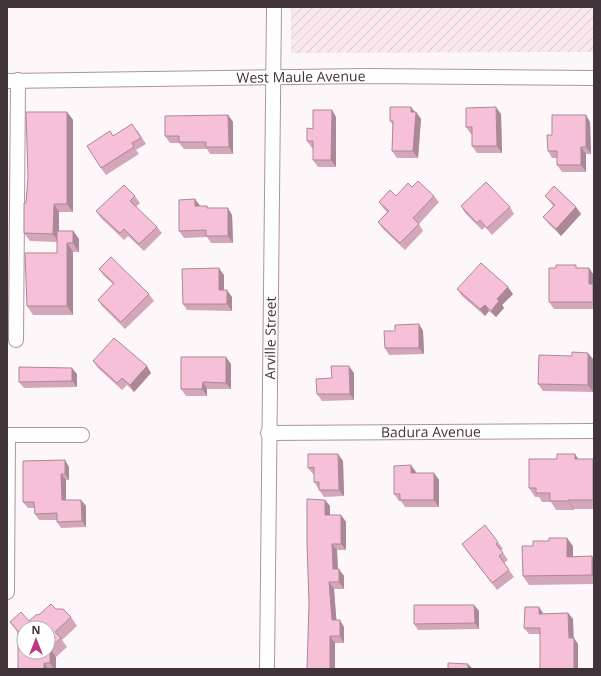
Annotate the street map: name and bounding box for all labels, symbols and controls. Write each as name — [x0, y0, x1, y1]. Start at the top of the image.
street label: West Maule Avenue — [236, 66, 366, 87]
street label: Arville Street — [260, 296, 280, 380]
street label: Badura Avenue — [381, 422, 481, 441]
north arrow — [16, 620, 56, 660]
text: N — [32, 622, 40, 637]

